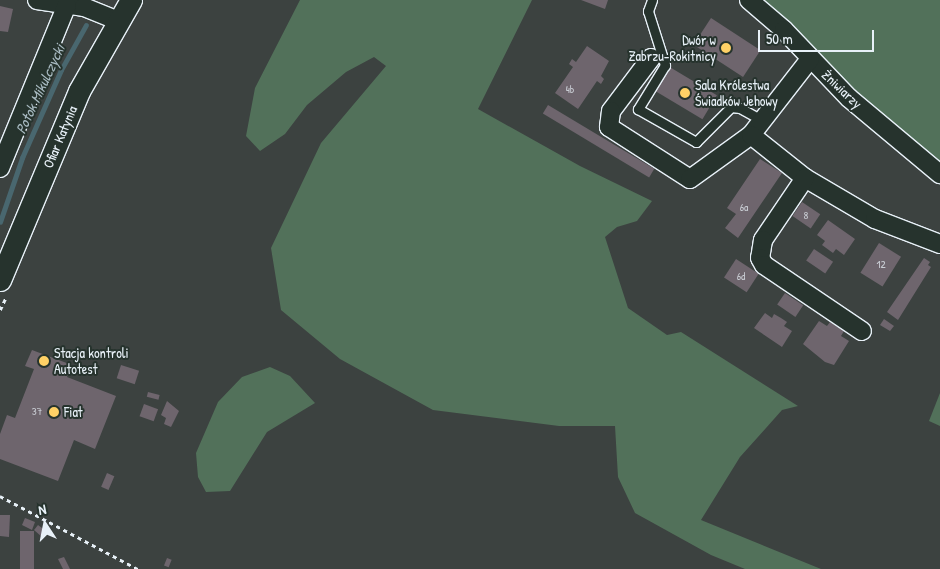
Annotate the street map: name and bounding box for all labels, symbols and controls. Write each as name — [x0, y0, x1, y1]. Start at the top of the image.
scale bar — [760, 20, 876, 52]
text: 50 m — [766, 28, 793, 49]
place label: Dwór w Zabrzu-Rokitnicy — [628, 32, 716, 64]
water label: Potok Mikulczycki — [11, 41, 69, 137]
marker: Dwór w Zabrzu-Rokitnicy — [720, 42, 732, 54]
street label: Żniwiarzy — [818, 66, 866, 112]
place label: Sala Królestwa Świadków Jehowy — [695, 77, 778, 110]
house number: 4b — [566, 82, 574, 96]
marker: Sala Królestwa Świadków Jehowy — [679, 87, 691, 99]
street label: Ofiar Katynia — [39, 103, 81, 171]
house number: 6a — [740, 200, 748, 214]
house number: 8 — [804, 208, 808, 222]
house number: 12 — [876, 257, 886, 271]
house number: 6d — [737, 269, 745, 283]
place label: Stacja kontroli Autotest — [54, 345, 129, 378]
marker: Stacja kontroli Autotest — [38, 355, 50, 367]
house number: 37 — [32, 404, 42, 418]
place label: Fiat — [64, 404, 83, 420]
marker: Fiat — [48, 406, 60, 418]
north arrow — [20, 499, 70, 549]
text: N — [37, 499, 48, 519]

